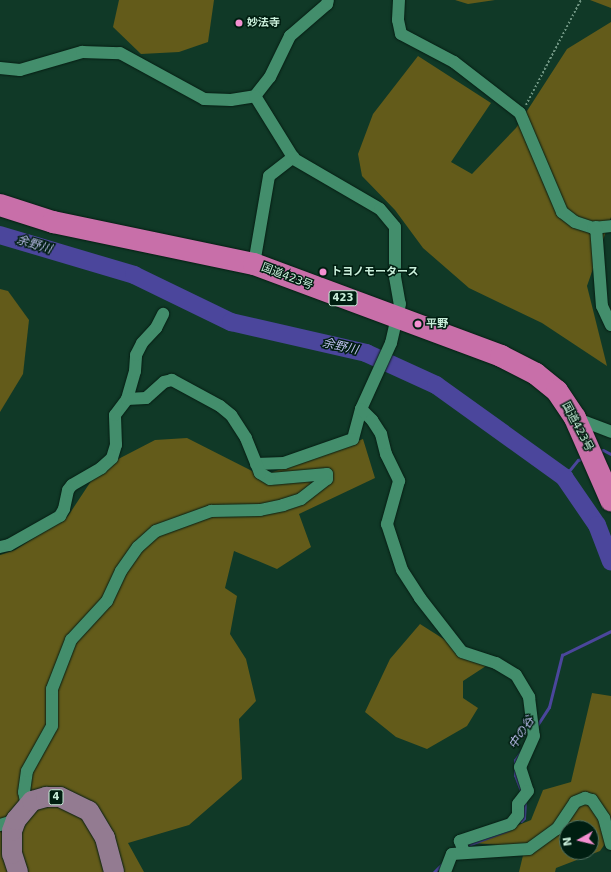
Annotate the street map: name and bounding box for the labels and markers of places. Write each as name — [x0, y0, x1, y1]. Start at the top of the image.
place label: 妙法寺 — [247, 16, 280, 30]
marker: 妙法寺 — [234, 18, 244, 28]
place label: トヨノモータース — [331, 265, 419, 279]
marker: トヨノモータース — [318, 267, 328, 277]
place label: 平野 — [426, 317, 448, 331]
marker: 平野 — [413, 319, 423, 329]

